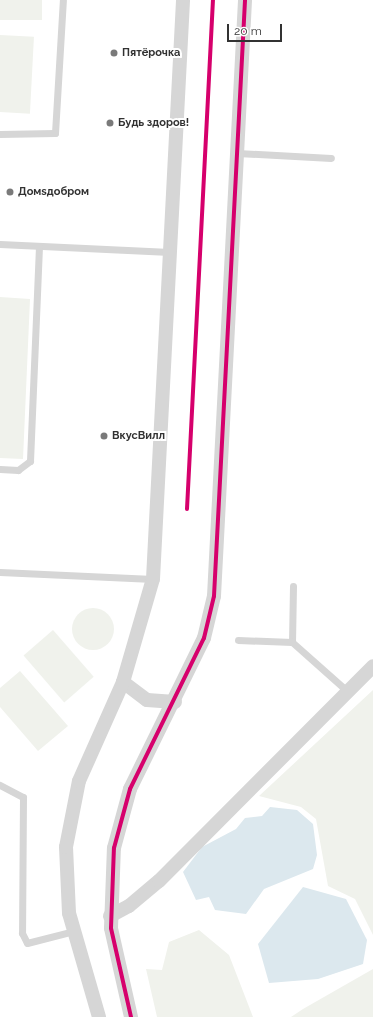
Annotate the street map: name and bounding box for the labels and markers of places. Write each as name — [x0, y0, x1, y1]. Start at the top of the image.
place label: Пятёрочка — [122, 46, 180, 60]
marker: Пятёрочка — [109, 48, 119, 58]
place label: Будь здоров! — [118, 116, 189, 130]
marker: Будь здоров! — [105, 118, 115, 128]
place label: Домsдобром — [18, 185, 89, 199]
marker: Домsдобром — [5, 187, 15, 197]
place label: ВкусВилл — [112, 429, 165, 443]
marker: ВкусВилл — [99, 431, 109, 441]

